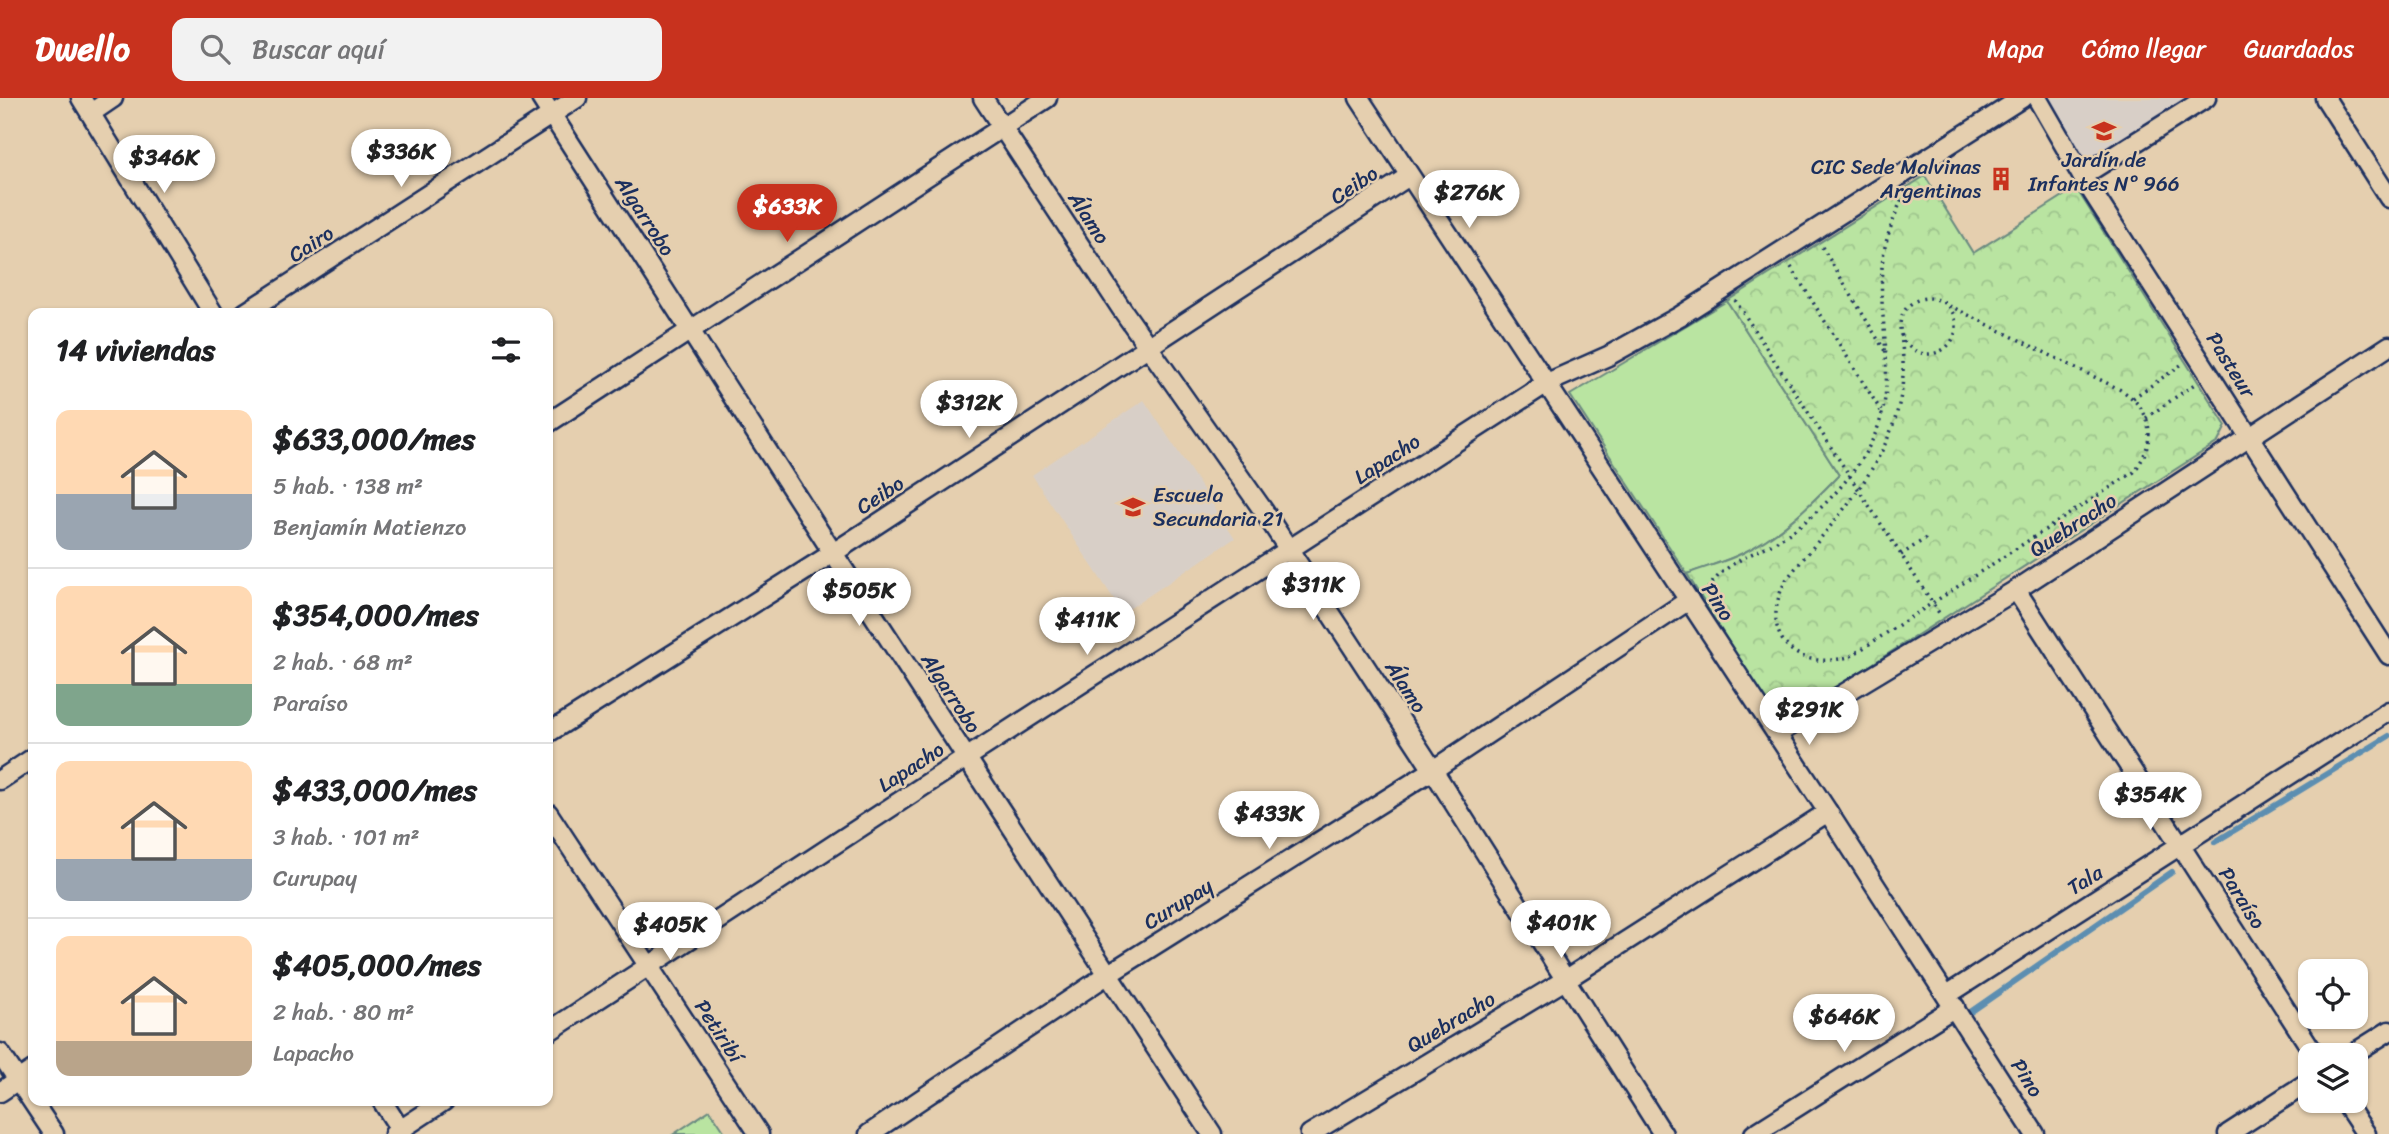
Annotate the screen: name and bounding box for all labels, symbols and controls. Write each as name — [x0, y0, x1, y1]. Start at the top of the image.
search box — [172, 18, 662, 81]
text: Dwello — [35, 20, 130, 78]
text: Buscar aquí — [252, 26, 385, 72]
text: Mapa — [1987, 28, 2044, 70]
text: Cómo llegar — [2082, 28, 2206, 70]
text: Guardados — [2244, 28, 2354, 70]
icon: search — [196, 30, 234, 68]
school or university icon: Jardín de Infantes N° 966 — [2090, 117, 2118, 145]
pin: $336K — [352, 130, 450, 189]
text: $336K — [367, 131, 435, 172]
pin: $346K — [115, 136, 213, 195]
text: $346K — [129, 137, 199, 178]
place label: Jardín de Infantes N° 966 — [2027, 141, 2180, 203]
place label: CIC Sede Malvinas Argentinas — [1811, 148, 1981, 210]
street label: Ceibo — [1322, 155, 1386, 215]
building icon: CIC Sede Malvinas Argentinas — [1987, 165, 2015, 193]
street label: Algarrobo — [604, 167, 686, 264]
pin: $276K — [1420, 170, 1518, 230]
text: $276K — [1435, 172, 1503, 213]
street label: Álamo — [1057, 183, 1121, 253]
pin: $633K — [738, 184, 836, 244]
text: $633K — [753, 186, 821, 227]
street label: Cairo — [280, 215, 342, 273]
text: 14 viviendas — [56, 323, 215, 377]
street label: Pasteur — [2196, 324, 2267, 407]
icon: filters — [487, 331, 525, 369]
pin: $312K — [920, 380, 1018, 440]
text: $312K — [936, 382, 1002, 423]
text: $633,000/mes — [273, 412, 475, 466]
street label: Lapacho — [1346, 423, 1428, 495]
icon: home — [112, 438, 196, 522]
street label: Ceibo — [848, 465, 912, 525]
text: 5 hab. · 138 m² — [273, 466, 423, 507]
place label: Escuela Secundaria 21 — [1153, 476, 1283, 538]
street label: Quebracho — [2021, 482, 2125, 568]
school or university icon: Escuela Secundaria 21 — [1119, 493, 1147, 521]
text: Benjamín Matienzo — [273, 507, 466, 548]
pin: $311K — [1264, 562, 1362, 622]
text: $311K — [1282, 564, 1344, 605]
pin: $505K — [810, 568, 908, 628]
text: $505K — [823, 570, 895, 611]
street label: Pino — [1691, 575, 1745, 630]
text: $354,000/mes — [273, 588, 479, 642]
pin: $411K — [1038, 598, 1136, 657]
text: $411K — [1055, 599, 1119, 640]
icon: home — [112, 614, 196, 698]
text: 2 hab. · 68 m² — [273, 642, 413, 683]
street label: Algarrobo — [910, 644, 992, 741]
street label: Álamo — [1374, 652, 1438, 722]
text: Paraíso — [273, 683, 348, 724]
pin: $291K — [1760, 688, 1858, 747]
text: $291K — [1776, 689, 1842, 730]
street label: Lapacho — [870, 731, 952, 803]
text: $433,000/mes — [273, 763, 477, 817]
pin: $354K — [2101, 772, 2199, 832]
text: $354K — [2115, 774, 2185, 815]
icon: home — [112, 789, 196, 873]
pin: $433K — [1220, 792, 1318, 851]
text: $433K — [1234, 793, 1304, 834]
text: 3 hab. · 101 m² — [273, 817, 420, 858]
street label: Tala — [2059, 854, 2111, 906]
text: Curupay — [273, 858, 357, 899]
street label: Paraíso — [2208, 859, 2276, 937]
street label: Curupay — [1135, 867, 1221, 940]
pin: $401K — [1512, 900, 1610, 960]
pin: $405K — [621, 902, 719, 962]
text: $401K — [1527, 902, 1595, 943]
text: $405K — [634, 904, 706, 945]
text: $405,000/mes — [273, 938, 481, 992]
map controls — [2298, 959, 2368, 1113]
button: locate — [2298, 959, 2368, 1029]
icon: home — [112, 964, 196, 1048]
street label: Quebracho — [1399, 980, 1503, 1064]
street label: Petiribí — [684, 991, 755, 1073]
text: 2 hab. · 80 m² — [273, 992, 414, 1033]
pin: $646K — [1795, 995, 1893, 1054]
text: $646K — [1809, 996, 1879, 1037]
text: Lapacho — [273, 1033, 354, 1074]
button: layers — [2298, 1043, 2368, 1113]
street label: Pino — [2000, 1051, 2054, 1106]

